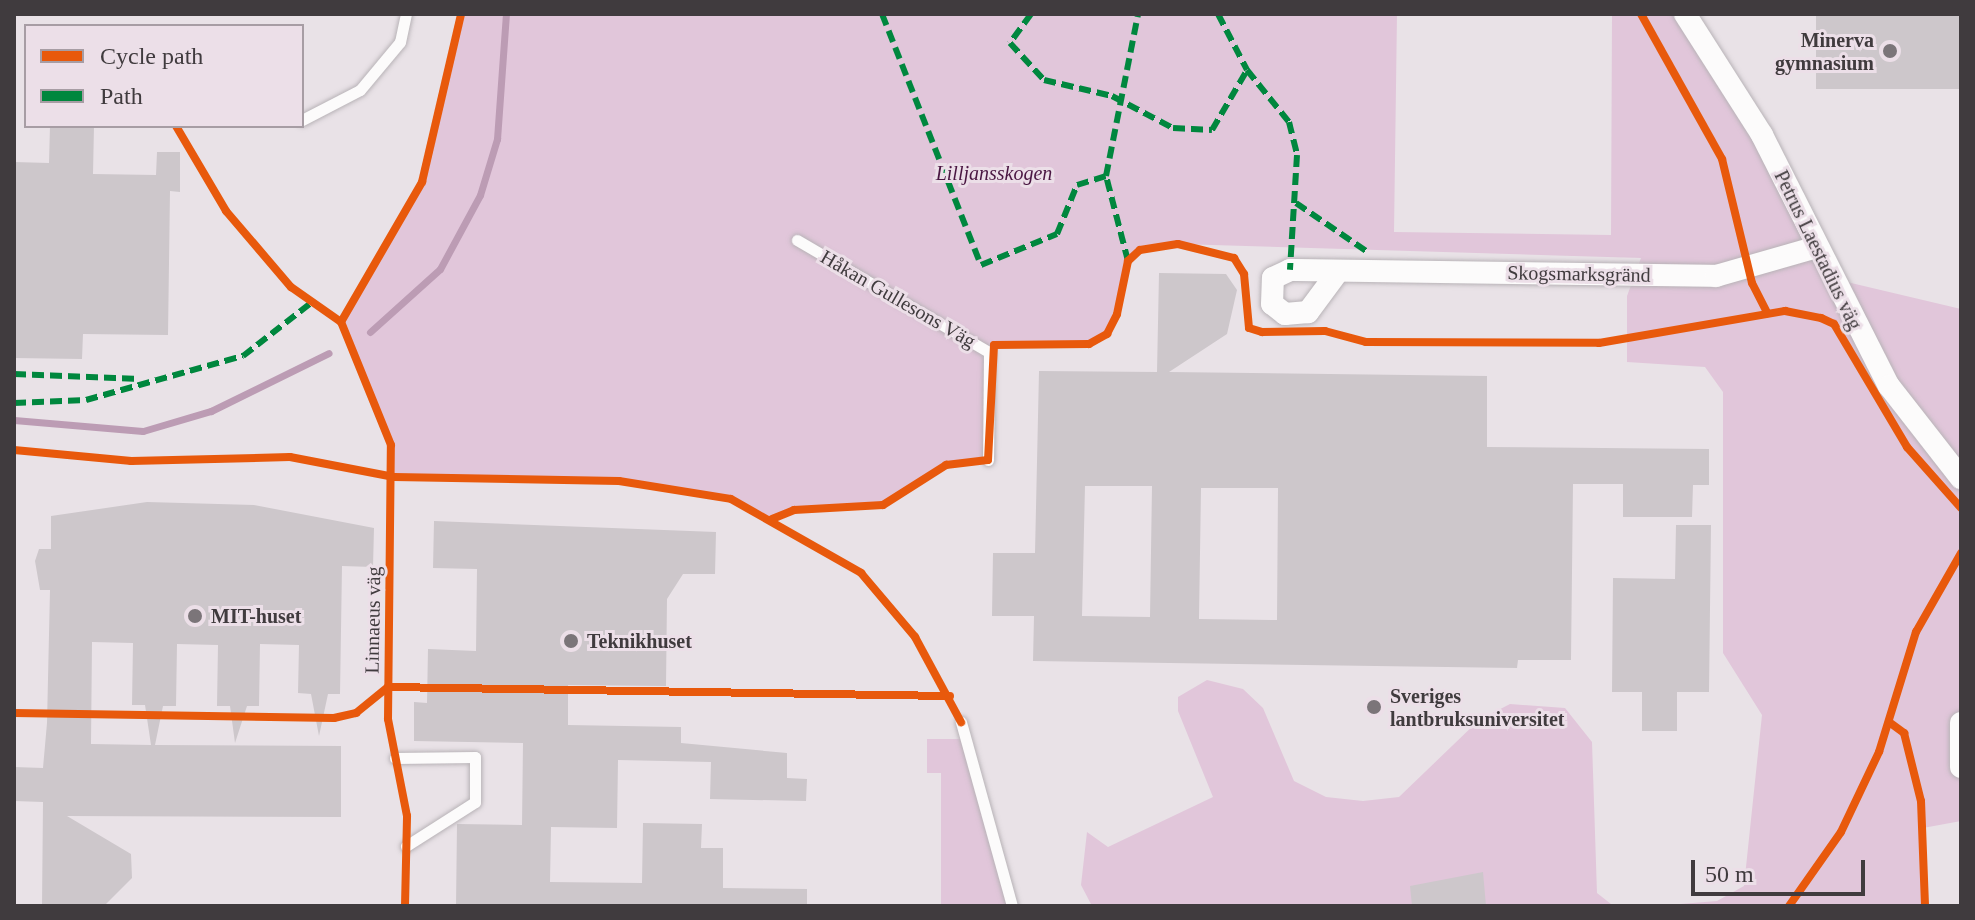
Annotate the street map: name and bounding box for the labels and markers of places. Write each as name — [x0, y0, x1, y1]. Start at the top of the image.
place label: Minerva gymnasium — [1775, 28, 1874, 75]
marker: Minerva gymnasium — [1881, 42, 1899, 60]
place label: MIT-huset — [211, 604, 301, 628]
marker: MIT-huset — [186, 607, 204, 625]
place label: Teknikhuset — [587, 629, 692, 653]
marker: Teknikhuset — [562, 632, 580, 650]
place label: Sveriges lantbruksuniversitet — [1390, 684, 1564, 731]
marker: Sveriges lantbruksuniversitet — [1365, 698, 1383, 716]

